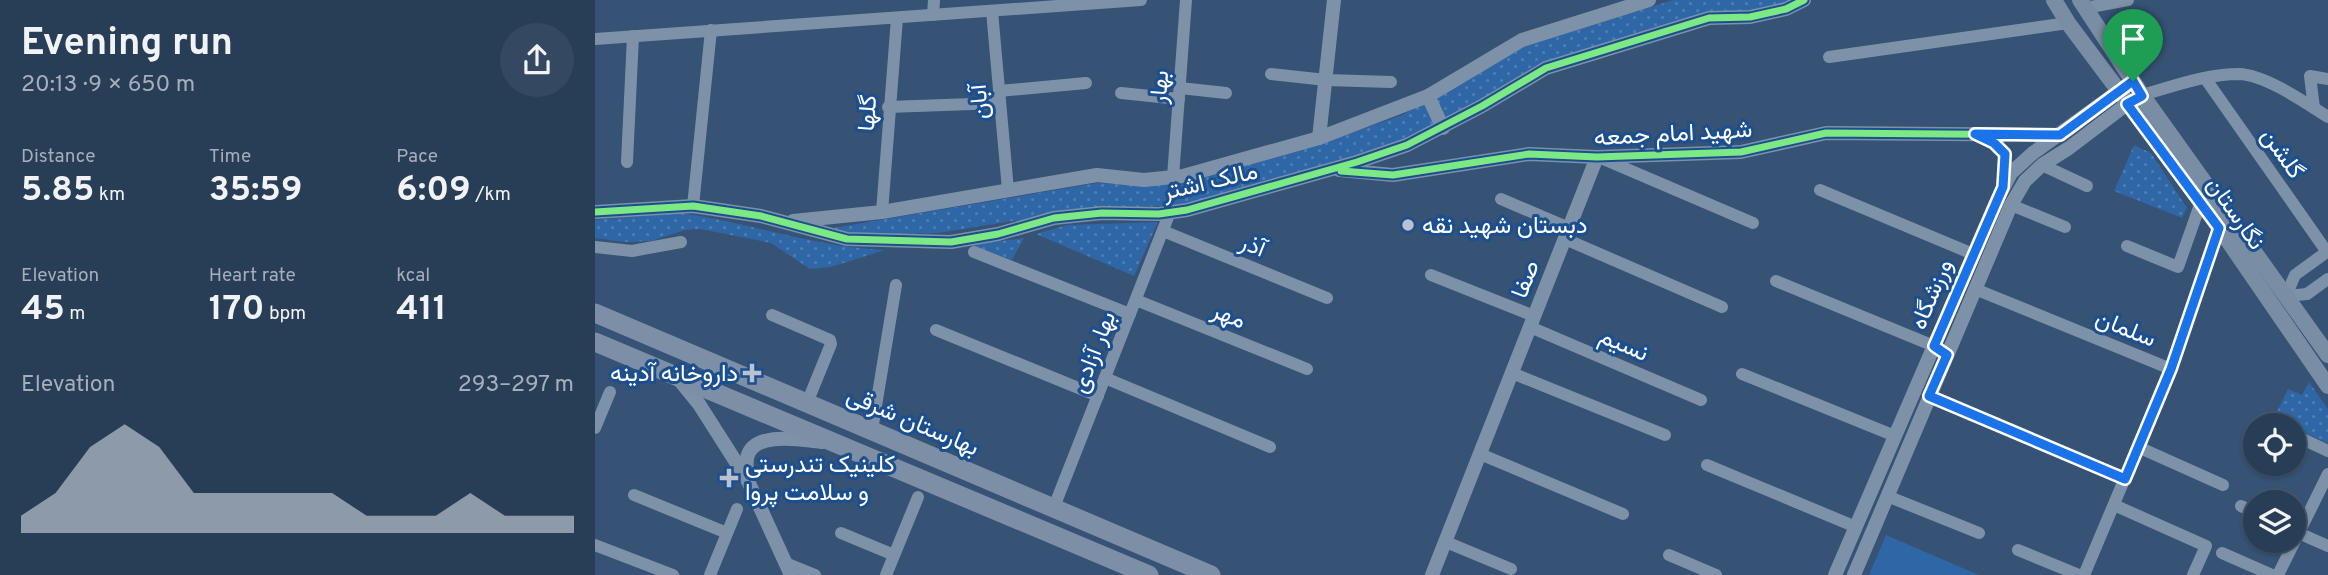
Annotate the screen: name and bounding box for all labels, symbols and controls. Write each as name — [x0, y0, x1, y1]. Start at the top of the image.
pin — [2103, 9, 2163, 81]
text: Evening run — [21, 20, 233, 69]
icon: arrive — [2114, 20, 2152, 58]
button: share — [500, 23, 574, 97]
street label: بهار — [1145, 69, 1177, 106]
text: 20:13 · 9 × 650 m — [21, 71, 195, 100]
street label: آبان — [964, 81, 997, 121]
street label: گلها — [853, 94, 885, 132]
street label: شهید امام جمعه — [1593, 116, 1753, 154]
street label: گلشن — [2253, 123, 2310, 186]
text: Distance — [21, 145, 96, 169]
text: Time — [209, 145, 251, 169]
text: Pace — [396, 145, 438, 169]
street label: مالک اشتر — [1159, 157, 1261, 209]
text: 5.85 — [21, 169, 94, 213]
text: 35:59 — [209, 169, 302, 213]
text: 6:09 — [396, 169, 471, 213]
street label: نگارستان — [2198, 172, 2270, 256]
text: km — [94, 183, 125, 207]
text: /km — [471, 183, 511, 207]
place label: دبستان شهید نقه — [1422, 212, 1587, 242]
marker: دبستان شهید نقه — [1400, 217, 1416, 233]
street label: آذر — [1234, 228, 1272, 266]
street label: ورزشگاه — [1905, 255, 1961, 334]
street label: صفا — [1506, 256, 1548, 303]
text: Elevation — [21, 264, 99, 288]
text: Heart rate — [209, 264, 296, 288]
text: kcal — [396, 264, 430, 288]
text: 45 — [21, 288, 65, 332]
text: 170 — [209, 288, 264, 332]
text: 411 — [396, 288, 447, 332]
street label: مهر — [1206, 296, 1250, 337]
text: m — [65, 302, 85, 326]
text: bpm — [264, 302, 306, 326]
street label: سلمان — [2090, 304, 2160, 356]
street label: بهار آزادی — [1066, 308, 1124, 398]
street label: نسیم — [1594, 322, 1653, 370]
place label: داروخانه آدینه — [610, 360, 738, 390]
marker: داروخانه آدینه — [744, 365, 760, 381]
text: Elevation — [21, 371, 116, 400]
text: 293–297 m — [458, 371, 574, 400]
street label: بهارستان شرقی — [841, 381, 983, 464]
map controls — [2243, 413, 2306, 553]
button: locate — [2243, 413, 2306, 476]
place label: کلینیک تندرستی و سلامت پروا — [745, 451, 895, 509]
marker: کلینیک تندرستی و سلامت پروا — [719, 468, 739, 488]
button: layers — [2243, 490, 2306, 553]

